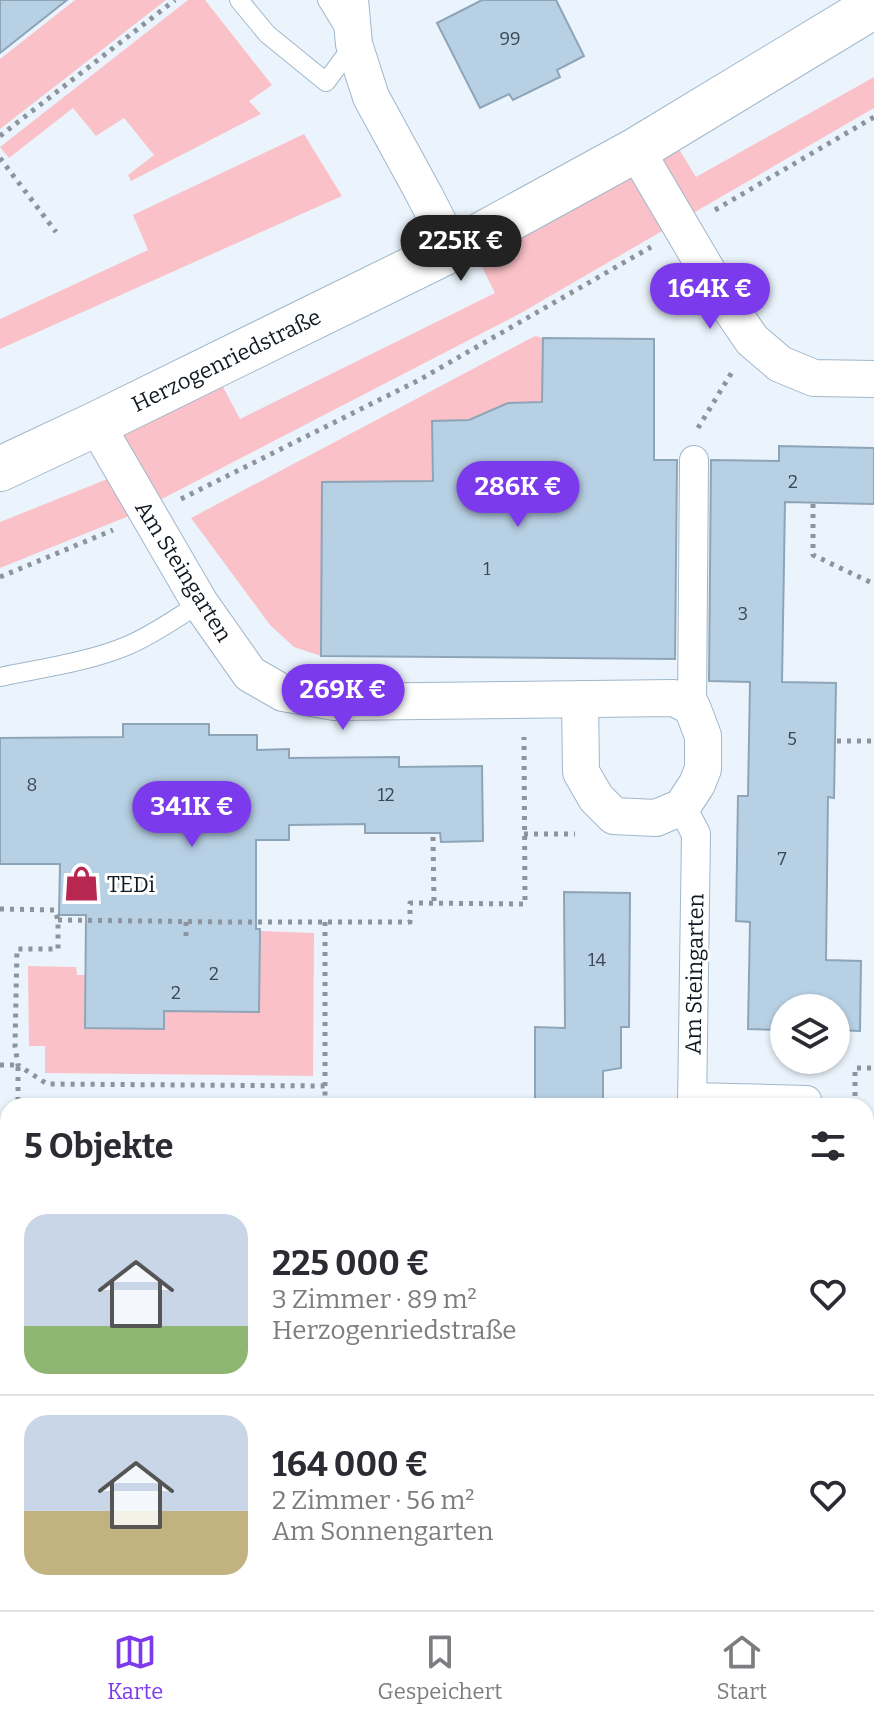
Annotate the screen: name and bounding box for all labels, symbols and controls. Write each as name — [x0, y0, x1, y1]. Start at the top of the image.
house number: 99 — [499, 28, 521, 50]
pin: 225K € — [396, 215, 526, 283]
text: 225K € — [419, 225, 503, 256]
pin: 164K € — [645, 263, 775, 331]
text: 164K € — [668, 273, 752, 304]
street label: Herzogenriedstraße — [127, 303, 325, 418]
pin: 286K € — [453, 461, 583, 529]
text: 286K € — [474, 471, 562, 502]
house number: 2 — [788, 471, 798, 493]
street label: Am Steingarten — [129, 496, 238, 647]
house number: 1 — [483, 558, 491, 580]
house number: 3 — [738, 603, 748, 625]
pin: 269K € — [278, 664, 408, 732]
text: 269K € — [300, 674, 386, 705]
house number: 5 — [787, 728, 797, 750]
house number: 8 — [27, 774, 37, 796]
pin: 341K € — [127, 781, 257, 849]
house number: 12 — [377, 784, 395, 806]
text: 341K € — [150, 791, 234, 822]
house number: 7 — [777, 848, 787, 870]
shop icon: TEDi — [62, 865, 100, 903]
place label: TEDi — [107, 871, 155, 898]
street label: Am Steingarten — [680, 893, 709, 1055]
house number: 14 — [588, 949, 606, 971]
house number: 2 — [209, 963, 219, 985]
house number: 2 — [171, 982, 181, 1004]
map controls — [770, 994, 850, 1074]
button: layers — [770, 994, 850, 1074]
icon: filters — [806, 1124, 850, 1168]
text: 5 Objekte — [24, 1126, 173, 1167]
text: 225 000 € — [272, 1243, 430, 1284]
icon: home — [88, 1246, 184, 1342]
icon: heart — [806, 1272, 850, 1316]
text: 3 Zimmer · 89 m² — [272, 1284, 477, 1315]
text: Herzogenriedstraße — [272, 1315, 516, 1346]
text: 164 000 € — [272, 1444, 428, 1485]
icon: home — [88, 1447, 184, 1543]
icon: heart — [806, 1473, 850, 1517]
text: 2 Zimmer · 56 m² — [272, 1485, 474, 1516]
text: Am Sonnengarten — [272, 1516, 493, 1547]
tab: Karte — [107, 1630, 163, 1705]
tab: Gespeichert — [378, 1630, 502, 1705]
tab: Start — [716, 1630, 767, 1705]

